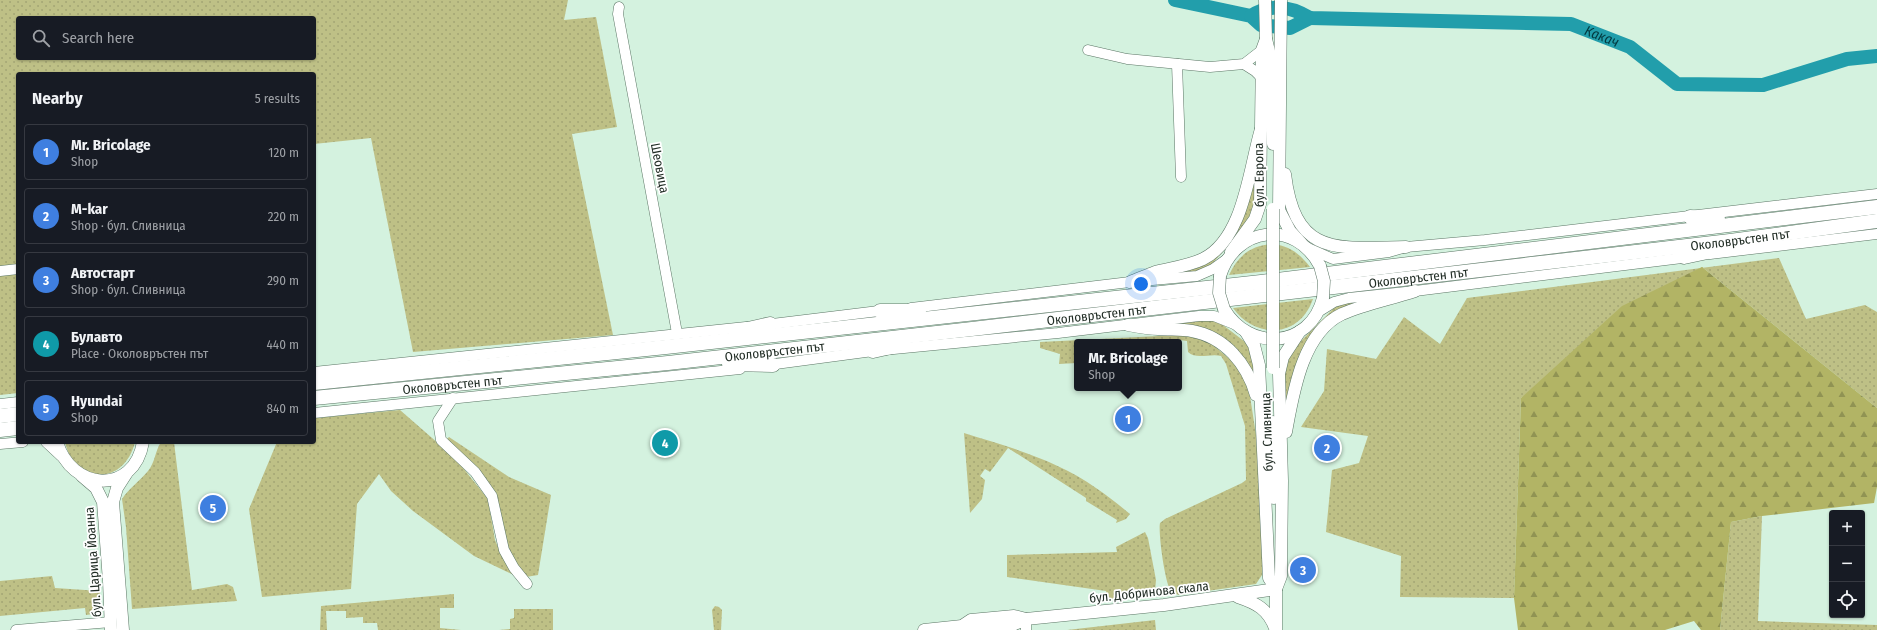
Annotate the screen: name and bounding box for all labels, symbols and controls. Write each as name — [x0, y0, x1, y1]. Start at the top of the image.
search box — [16, 16, 316, 60]
water label: Какач — [1582, 22, 1622, 50]
icon: search — [30, 27, 52, 49]
text: Search here — [62, 29, 134, 47]
text: Nearby — [32, 88, 83, 109]
text: 5 results — [255, 91, 300, 106]
text: Mr. Bricolage — [71, 136, 151, 154]
street label: Шеовица — [648, 142, 672, 194]
street label: бул. Европа — [1251, 143, 1267, 207]
text: 1 — [43, 145, 49, 160]
text: 120 m — [268, 145, 299, 160]
text: Shop — [71, 154, 98, 169]
text: M-kar — [71, 200, 108, 218]
text: 2 — [43, 209, 49, 224]
text: 220 m — [268, 209, 299, 224]
text: Shop · бул. Сливница — [71, 218, 186, 233]
street label: Околовръстен път — [1690, 225, 1792, 253]
text: Автостарт — [71, 264, 135, 282]
street label: Околовръстен път — [1368, 264, 1470, 290]
text: 3 — [43, 273, 49, 288]
text: 290 m — [267, 273, 299, 288]
your location — [1131, 274, 1151, 294]
text: Shop · бул. Сливница — [71, 282, 186, 297]
street label: Околовръстен път — [1046, 301, 1148, 328]
text: Булавто — [71, 328, 122, 346]
text: 4 — [43, 337, 49, 352]
text: 440 m — [267, 337, 299, 352]
street label: Околовръстен път — [724, 338, 826, 364]
popup — [1074, 339, 1182, 391]
text: Place · Околовръстен път — [71, 346, 208, 361]
text: Mr. Bricolage — [1088, 349, 1168, 367]
text: Shop — [1088, 367, 1115, 382]
street label: Околовръстен път — [402, 372, 504, 397]
text: Hyundai — [71, 392, 122, 410]
street label: бул. Сливница — [1258, 392, 1276, 472]
text: 5 — [43, 401, 49, 416]
text: 840 m — [266, 401, 299, 416]
pin: 1 — [1115, 404, 1141, 434]
text: Shop — [71, 410, 98, 425]
pin: 4 — [652, 428, 678, 458]
pin: 2 — [1314, 433, 1340, 463]
pin: 5 — [200, 493, 226, 523]
street label: бул. Царица Йоанна — [82, 506, 104, 618]
map controls — [1829, 510, 1865, 618]
button: + — [1829, 510, 1865, 546]
button: − — [1829, 546, 1865, 582]
pin: 3 — [1290, 555, 1316, 585]
street label: бул. Добринова скала — [1089, 578, 1209, 606]
button: locate — [1829, 582, 1865, 618]

